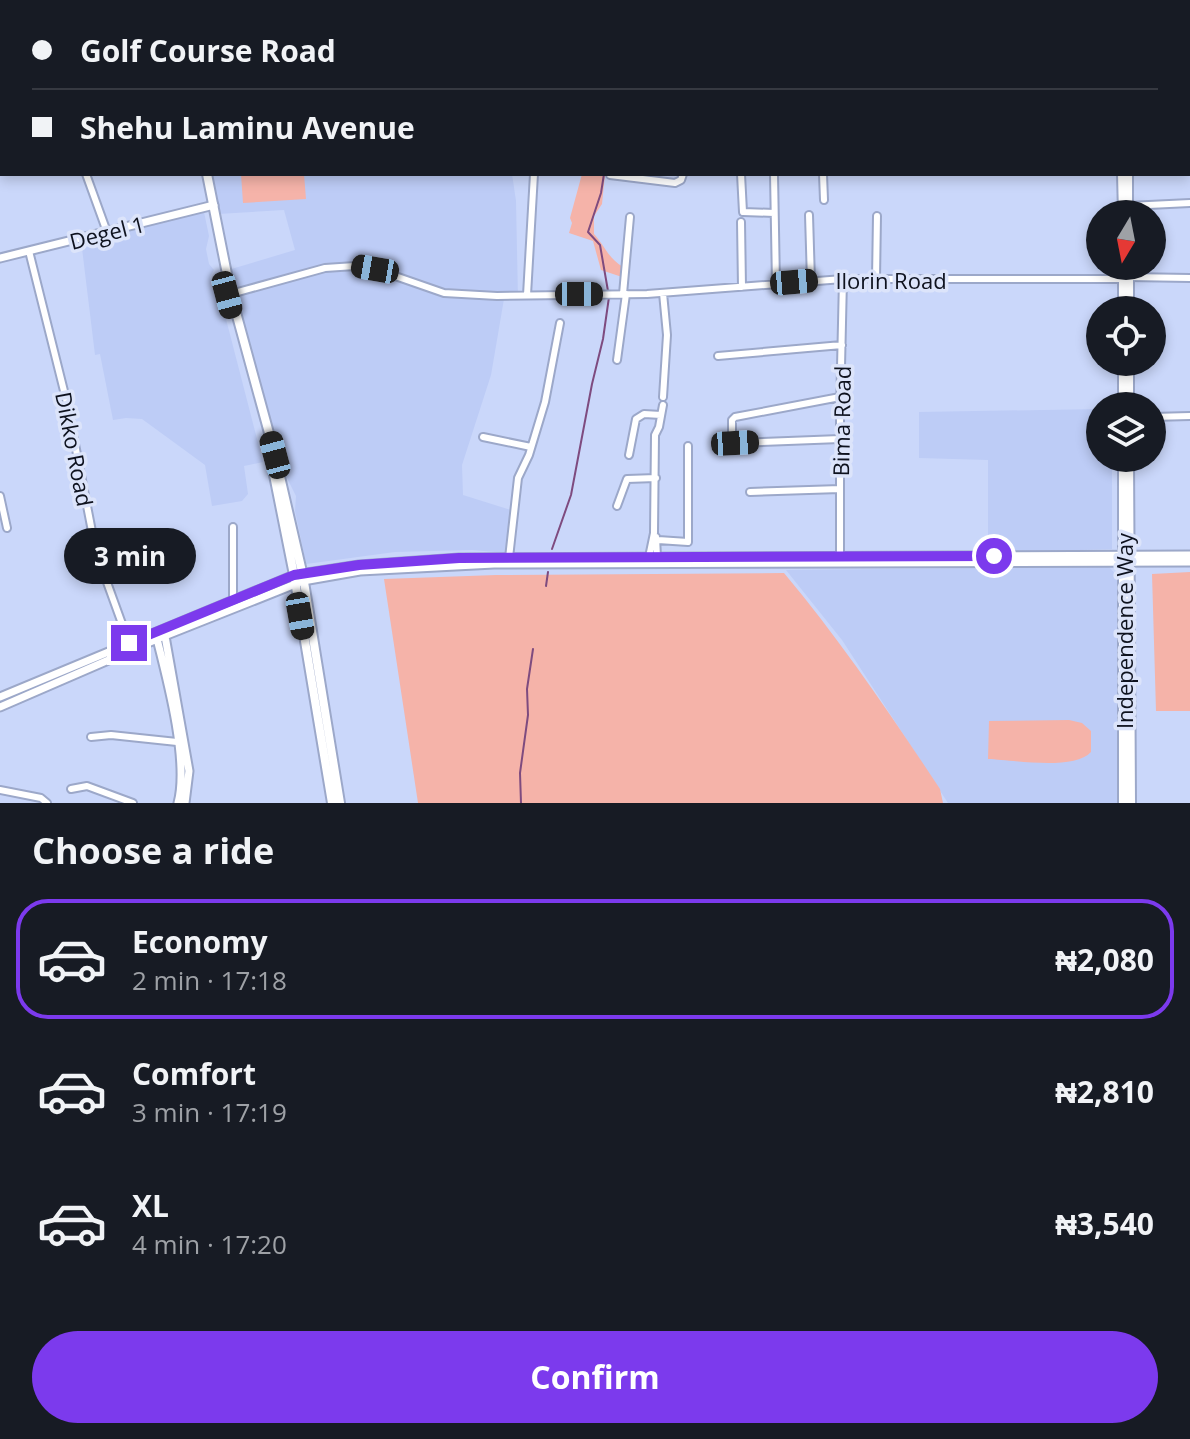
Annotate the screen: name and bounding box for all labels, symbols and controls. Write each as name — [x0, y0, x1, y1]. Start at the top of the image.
text: Golf Course Road — [80, 30, 336, 71]
text: Shehu Laminu Avenue — [80, 107, 415, 148]
north arrow — [1086, 200, 1166, 280]
map controls — [1086, 200, 1166, 472]
street label: Degel 1 — [66, 208, 148, 256]
car — [349, 253, 401, 285]
street label: Ilorin Road — [835, 265, 947, 295]
car — [769, 268, 819, 296]
car — [209, 269, 245, 321]
car — [555, 282, 603, 306]
button: locate — [1086, 296, 1166, 376]
street label: Bima Road — [825, 365, 857, 477]
street label: Dikko Road — [49, 389, 101, 509]
button: layers — [1086, 392, 1166, 472]
car — [257, 429, 293, 481]
car — [710, 430, 760, 456]
callout: 3 min — [63, 527, 195, 583]
street label: Independence Way — [1109, 532, 1139, 729]
text: 3 min — [94, 538, 166, 574]
route start — [976, 538, 1012, 574]
car — [284, 590, 316, 642]
route end — [111, 625, 147, 661]
text: Choose a ride — [32, 826, 274, 875]
text: Economy — [132, 921, 268, 962]
icon: car — [36, 923, 108, 995]
text: ₦2,080 — [1055, 939, 1154, 980]
text: 2 min · 17:18 — [132, 962, 287, 998]
text: Comfort — [132, 1053, 256, 1094]
icon: car — [36, 1055, 108, 1127]
text: ₦2,810 — [1055, 1071, 1154, 1112]
text: 3 min · 17:19 — [132, 1094, 287, 1130]
text: XL — [132, 1185, 169, 1226]
icon: car — [36, 1187, 108, 1259]
text: ₦3,540 — [1055, 1203, 1154, 1244]
text: 4 min · 17:20 — [132, 1226, 287, 1262]
button: Confirm — [32, 1331, 1158, 1423]

